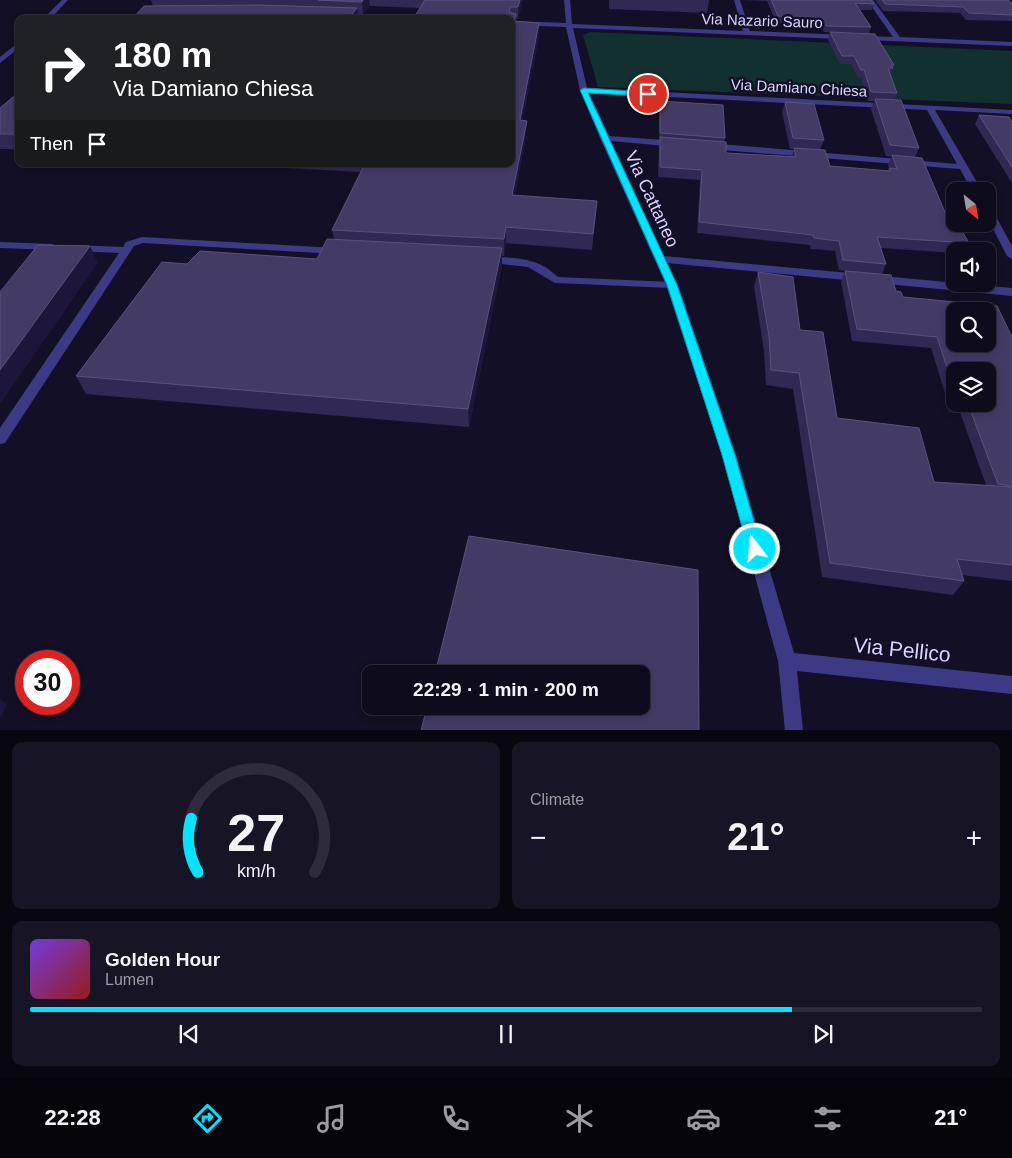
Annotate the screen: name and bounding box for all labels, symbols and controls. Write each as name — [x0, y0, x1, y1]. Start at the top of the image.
street label: Via Nazario Sauro — [701, 10, 823, 31]
icon: right — [30, 35, 95, 100]
text: 180 m — [113, 35, 212, 74]
pin — [627, 73, 669, 115]
street label: Via Damiano Chiesa — [730, 75, 868, 100]
text: Via Damiano Chiesa — [113, 76, 313, 101]
icon: arrive — [634, 80, 662, 108]
icon: arrive — [83, 130, 111, 158]
text: Then — [30, 133, 73, 154]
street label: Via Cattaneo — [621, 148, 683, 250]
north arrow — [946, 182, 996, 232]
map controls — [946, 182, 996, 412]
button: sound — [946, 242, 996, 292]
button: search — [946, 302, 996, 352]
button: layers — [946, 362, 996, 412]
position arrow — [728, 522, 780, 574]
street label: Via Pellico — [852, 633, 952, 666]
speed limit sign: 30 — [15, 650, 80, 715]
text: 22:29 · 1 min · 200 m — [413, 679, 599, 700]
text: Climate — [530, 791, 584, 808]
text: 27 — [227, 804, 285, 862]
text: 21° — [727, 816, 785, 858]
text: − — [530, 822, 546, 853]
text: + — [966, 822, 982, 853]
text: km/h — [237, 861, 275, 881]
text: Golden Hour — [105, 949, 220, 970]
text: Lumen — [105, 971, 154, 988]
icon: previous — [175, 1020, 203, 1048]
icon: pause — [492, 1020, 520, 1048]
icon: next — [809, 1020, 837, 1048]
icon: directions — [190, 1101, 225, 1136]
icon: music — [314, 1101, 349, 1136]
icon: phone — [438, 1101, 473, 1136]
icon: climate — [562, 1101, 597, 1136]
icon: car — [686, 1101, 721, 1136]
icon: filters — [810, 1101, 845, 1136]
text: 22:28 — [45, 1105, 101, 1130]
text: 21° — [934, 1105, 967, 1130]

